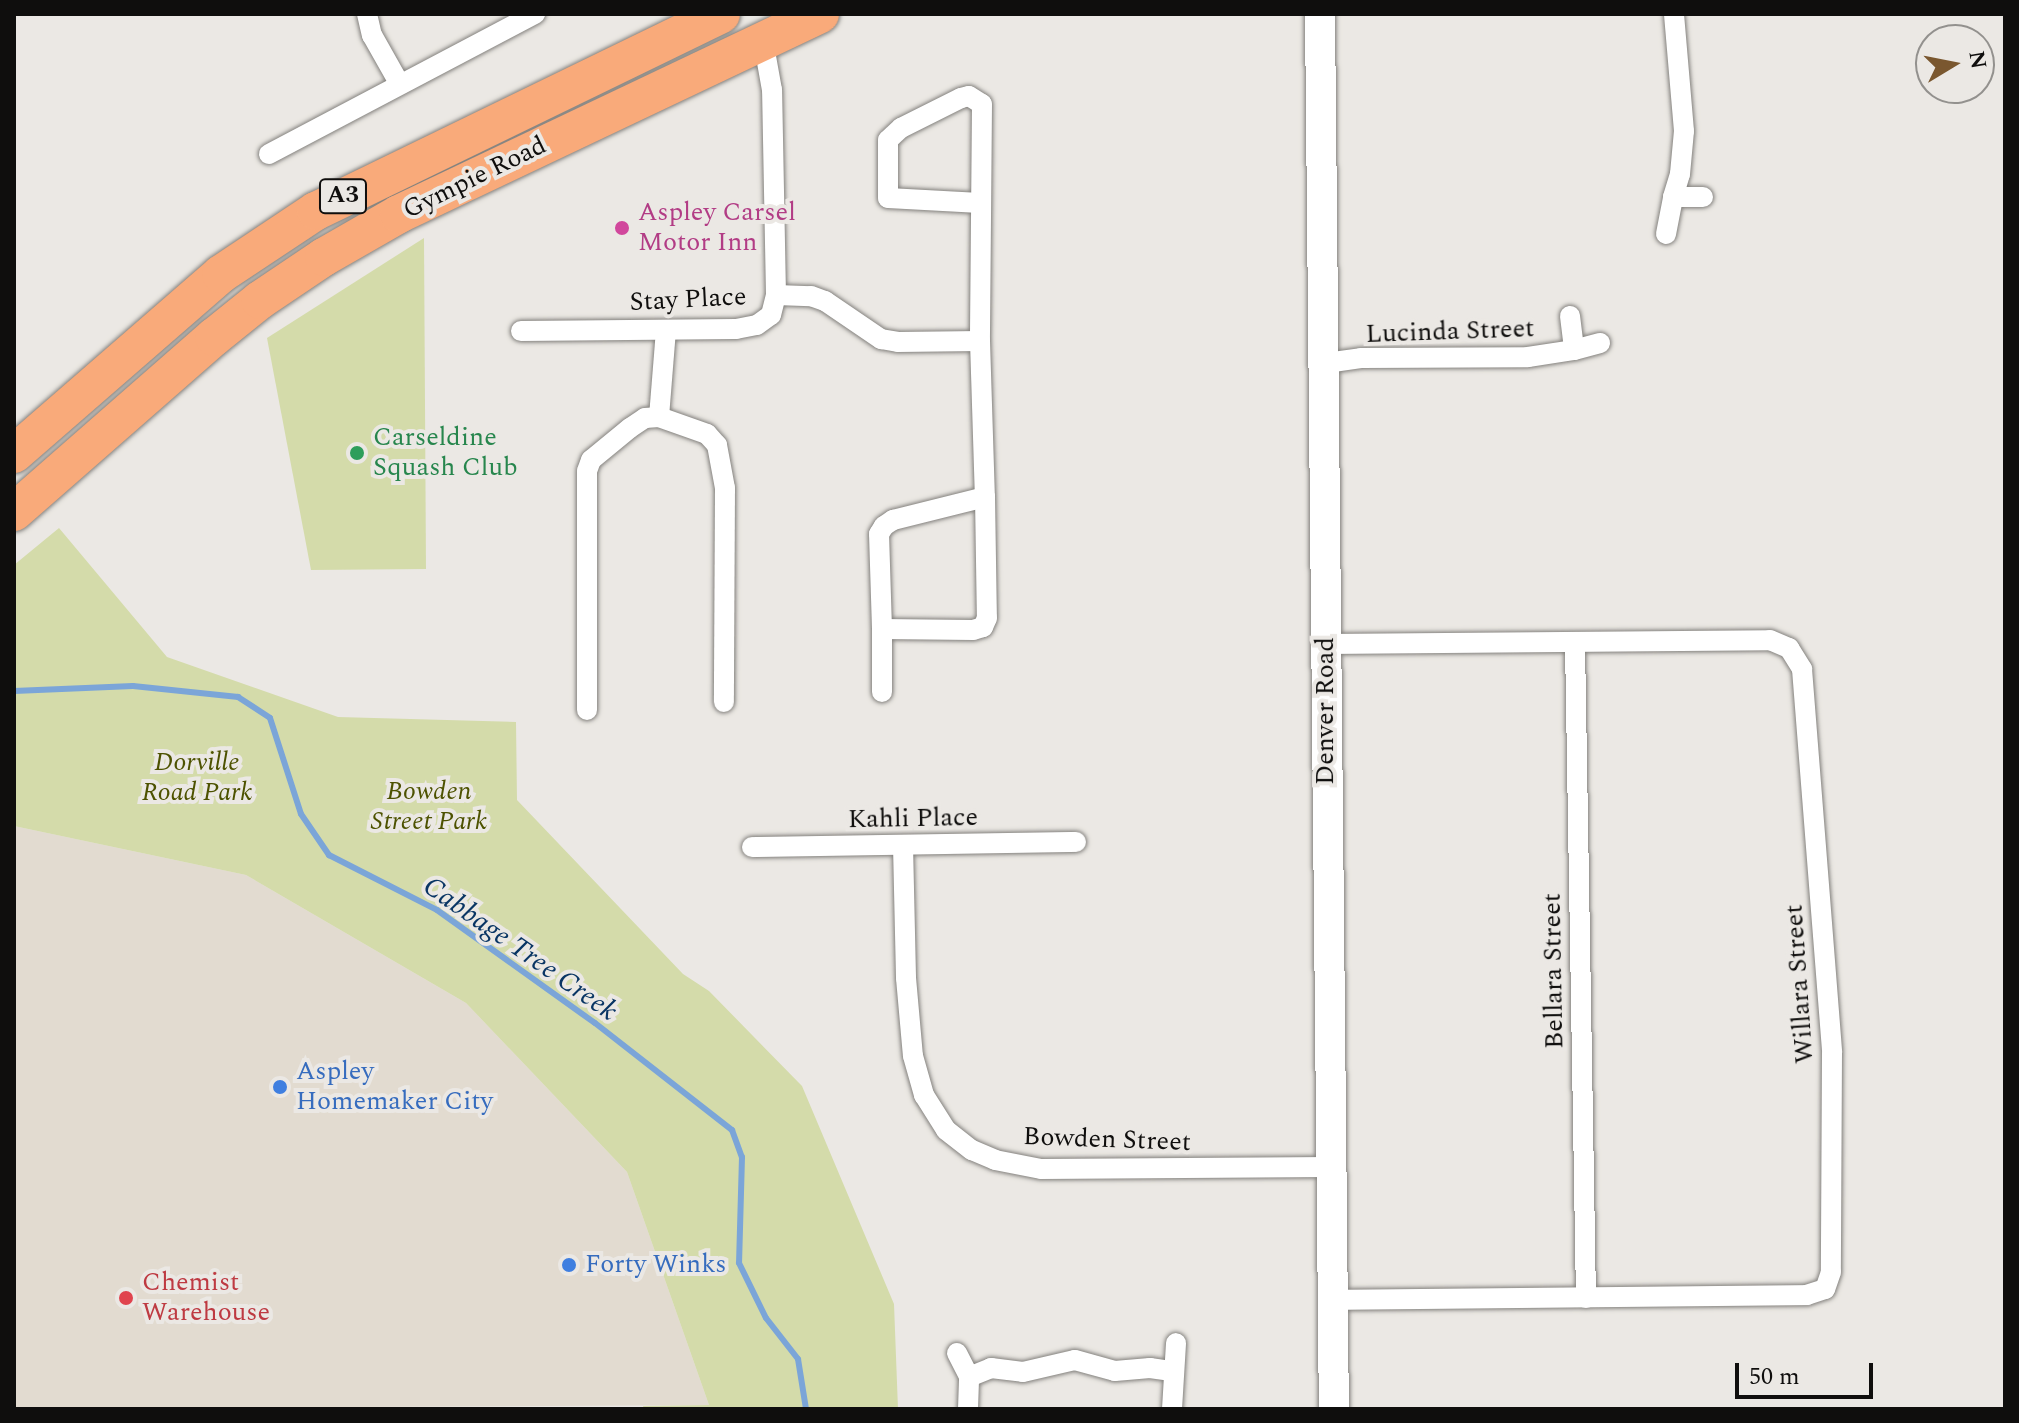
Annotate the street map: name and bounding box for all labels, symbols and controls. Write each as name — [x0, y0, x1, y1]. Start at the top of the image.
north arrow — [1915, 24, 1995, 104]
text: N — [1959, 48, 1995, 72]
street label: Gympie Road — [398, 130, 552, 226]
road number: A3 — [317, 176, 369, 216]
place label: Aspley Carsel Motor Inn — [638, 197, 796, 258]
marker: Aspley Carsel Motor Inn — [613, 219, 631, 237]
street label: Stay Place — [629, 281, 747, 319]
street label: Lucinda Street — [1365, 313, 1535, 351]
place label: Carseldine Squash Club — [373, 422, 518, 484]
marker: Carseldine Squash Club — [348, 444, 366, 462]
street label: Denver Road — [1310, 637, 1342, 785]
park label: Dorville Road Park — [142, 747, 252, 808]
park label: Bowden Street Park — [371, 776, 487, 838]
street label: Kahli Place — [848, 802, 978, 836]
water label: Cabbage Tree Creek — [416, 869, 624, 1029]
street label: Bellara Street — [1537, 893, 1571, 1049]
street label: Willara Street — [1779, 903, 1821, 1065]
place label: Aspley Homemaker City — [296, 1056, 493, 1118]
marker: Aspley Homemaker City — [271, 1078, 289, 1096]
street label: Bowden Street — [1023, 1121, 1191, 1159]
place label: Forty Winks — [585, 1249, 726, 1281]
marker: Forty Winks — [560, 1256, 578, 1274]
place label: Chemist Warehouse — [142, 1267, 270, 1328]
marker: Chemist Warehouse — [117, 1289, 135, 1307]
scale bar — [1739, 1347, 1877, 1397]
text: 50 m — [1749, 1359, 1800, 1395]

